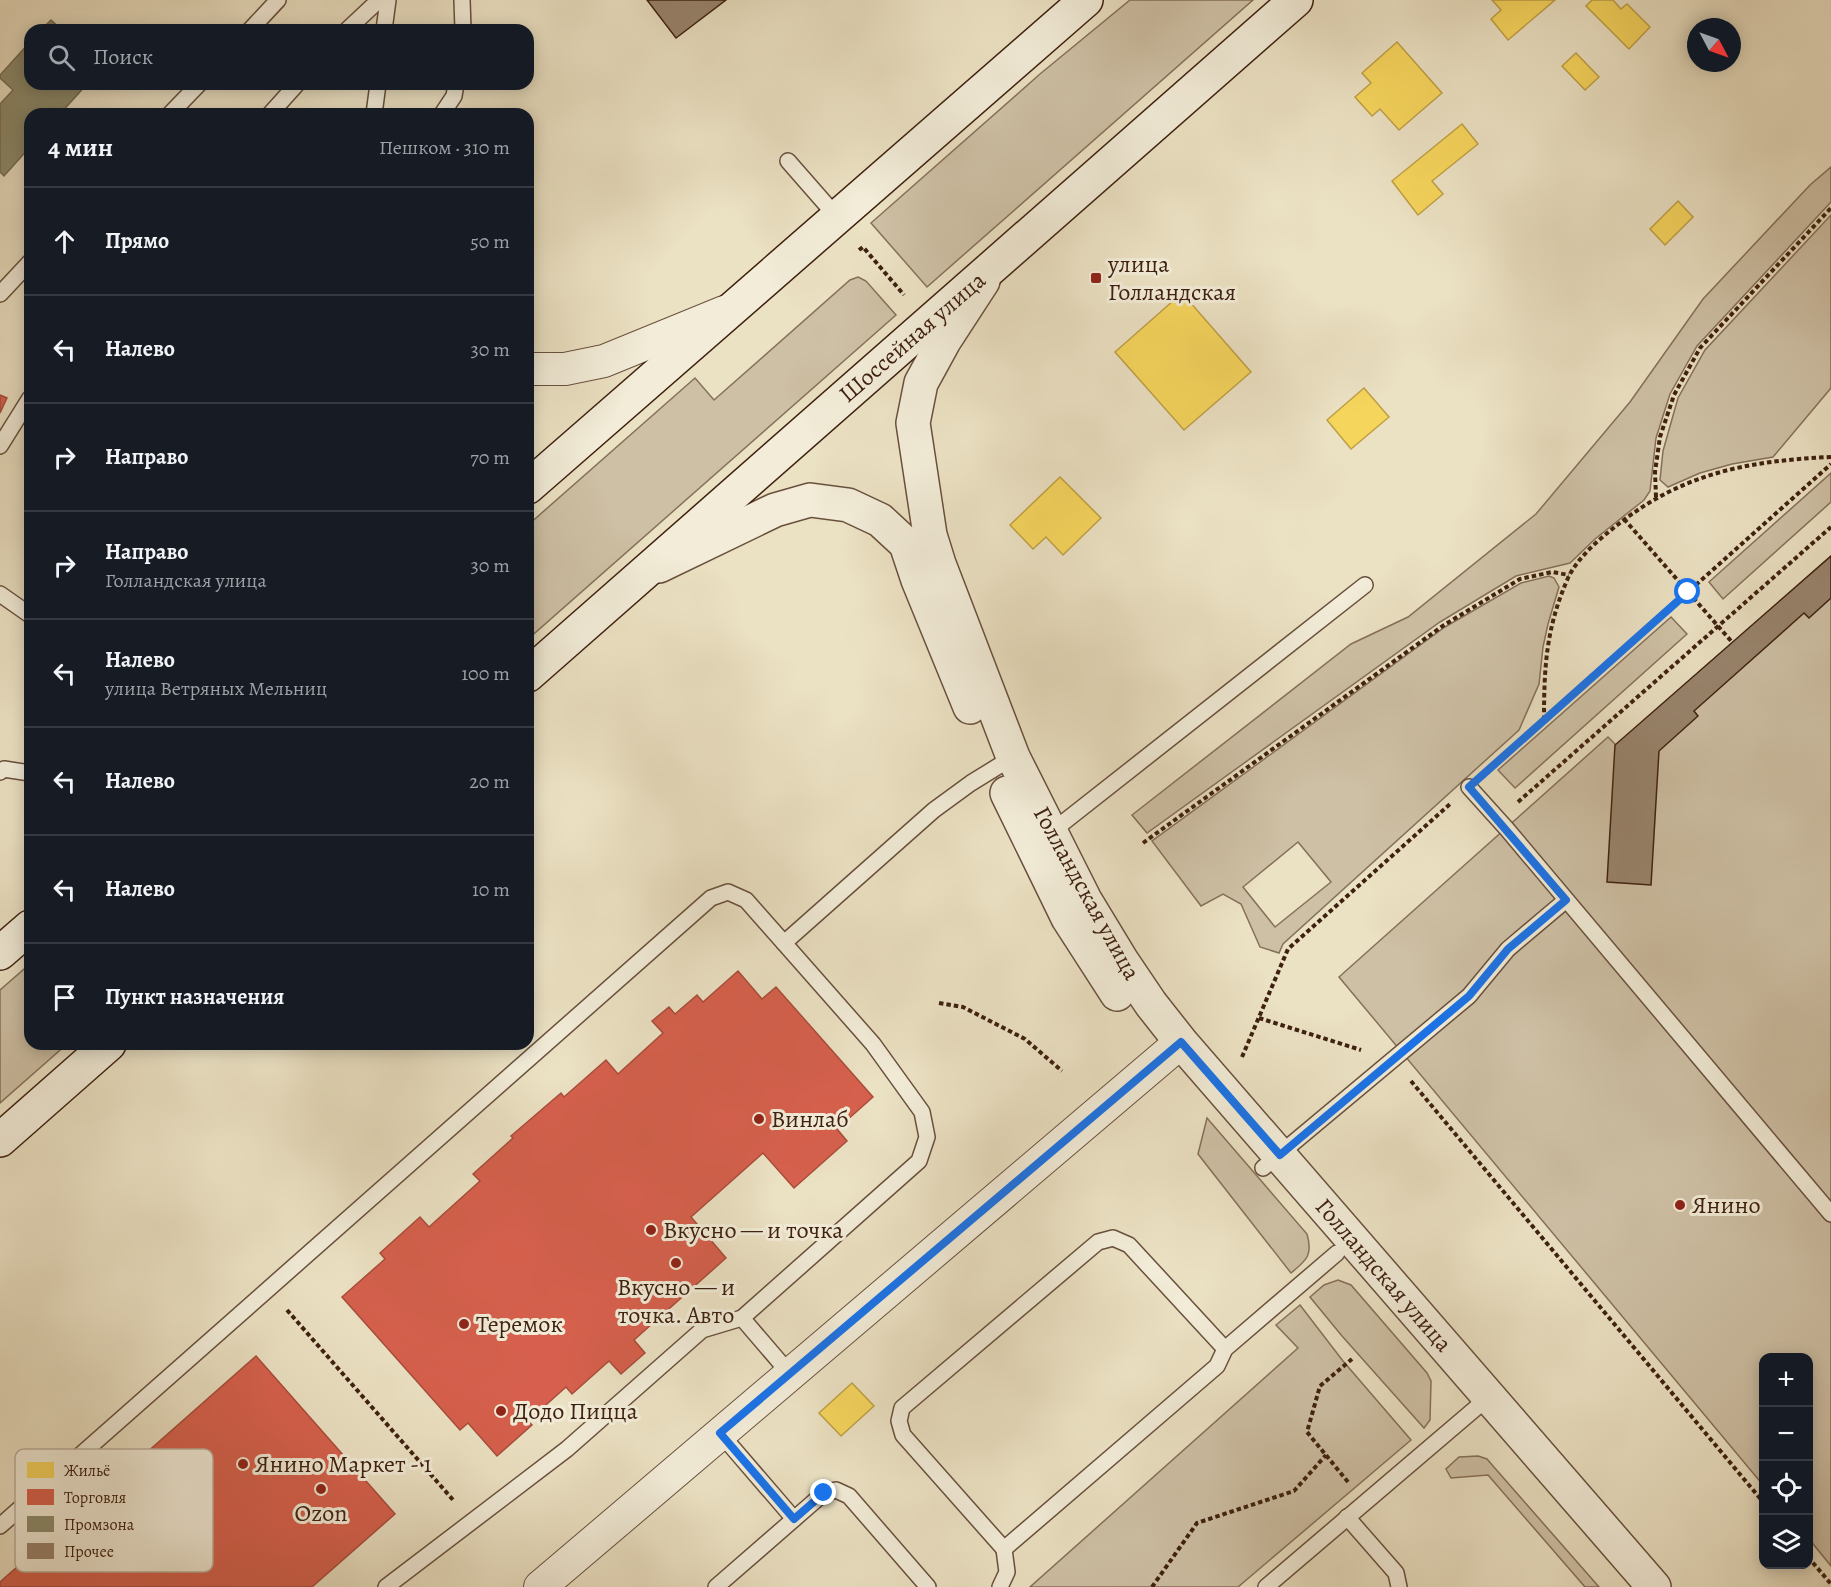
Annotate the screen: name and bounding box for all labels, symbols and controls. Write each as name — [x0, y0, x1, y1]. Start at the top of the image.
north arrow — [1687, 18, 1741, 72]
search box — [24, 24, 534, 90]
icon: search — [45, 41, 78, 74]
text: Поиск — [93, 42, 153, 72]
text: 4 мин — [48, 130, 113, 165]
text: Пешком · 310 m — [379, 134, 510, 161]
icon: ahead — [48, 225, 81, 258]
text: Прямо — [105, 226, 169, 256]
text: 50 m — [470, 228, 510, 255]
place label: улица Голландская — [1107, 248, 1236, 308]
street label: Шоссейная улица — [832, 264, 992, 410]
marker: улица Голландская — [1089, 271, 1103, 285]
icon: left — [48, 333, 81, 366]
text: Налево — [105, 334, 175, 364]
text: 30 m — [470, 336, 510, 363]
icon: right — [48, 441, 81, 474]
text: Направо — [105, 442, 188, 472]
text: 70 m — [470, 444, 510, 471]
text: Направо — [105, 537, 188, 567]
icon: right — [48, 549, 81, 582]
text: 30 m — [470, 552, 510, 579]
text: Голландская улица — [105, 567, 267, 594]
route start — [1674, 578, 1700, 604]
text: Налево — [105, 645, 175, 675]
icon: left — [48, 657, 81, 690]
text: 100 m — [461, 660, 510, 687]
text: улица Ветряных Мельниц — [105, 675, 327, 702]
icon: left — [48, 765, 81, 798]
text: Налево — [105, 766, 175, 796]
text: 20 m — [469, 768, 510, 795]
street label: Голландская улица — [1026, 800, 1148, 986]
icon: left — [48, 873, 81, 906]
text: Налево — [105, 874, 175, 904]
text: 10 m — [472, 876, 510, 903]
icon: arrive — [48, 981, 81, 1014]
text: Пункт назначения — [105, 982, 284, 1012]
place label: Винлаб — [771, 1103, 849, 1135]
marker: Винлаб — [752, 1112, 766, 1126]
place label: Янино — [1692, 1189, 1761, 1221]
street label: Голландская улица — [1308, 1191, 1460, 1359]
marker: Янино — [1673, 1198, 1687, 1212]
place label: Вкусно — и точка — [663, 1214, 843, 1246]
marker: Вкусно — и точка — [644, 1223, 658, 1237]
marker: Вкусно — и точка. Авто — [669, 1256, 683, 1270]
place label: Вкусно — и точка. Авто — [617, 1271, 735, 1331]
place label: Теремок — [476, 1308, 563, 1340]
marker: Теремок — [457, 1317, 471, 1331]
map controls — [1759, 1353, 1813, 1569]
button: + — [1759, 1353, 1813, 1407]
place label: Додо Пицца — [513, 1395, 638, 1427]
marker: Додо Пицца — [494, 1404, 508, 1418]
button: − — [1759, 1407, 1813, 1461]
place label: Янино Маркет - 1 — [255, 1448, 432, 1480]
legend — [15, 1449, 213, 1572]
marker: Янино Маркет - 1 — [236, 1457, 250, 1471]
text: Жильё — [64, 1460, 110, 1482]
button: locate — [1759, 1461, 1813, 1515]
route end — [810, 1479, 836, 1505]
marker: Ozon — [314, 1482, 328, 1496]
text: Торговля — [64, 1487, 127, 1509]
place label: Ozon — [295, 1497, 347, 1529]
text: Промзона — [64, 1514, 135, 1536]
button: layers — [1759, 1515, 1813, 1569]
text: Прочее — [64, 1541, 114, 1563]

